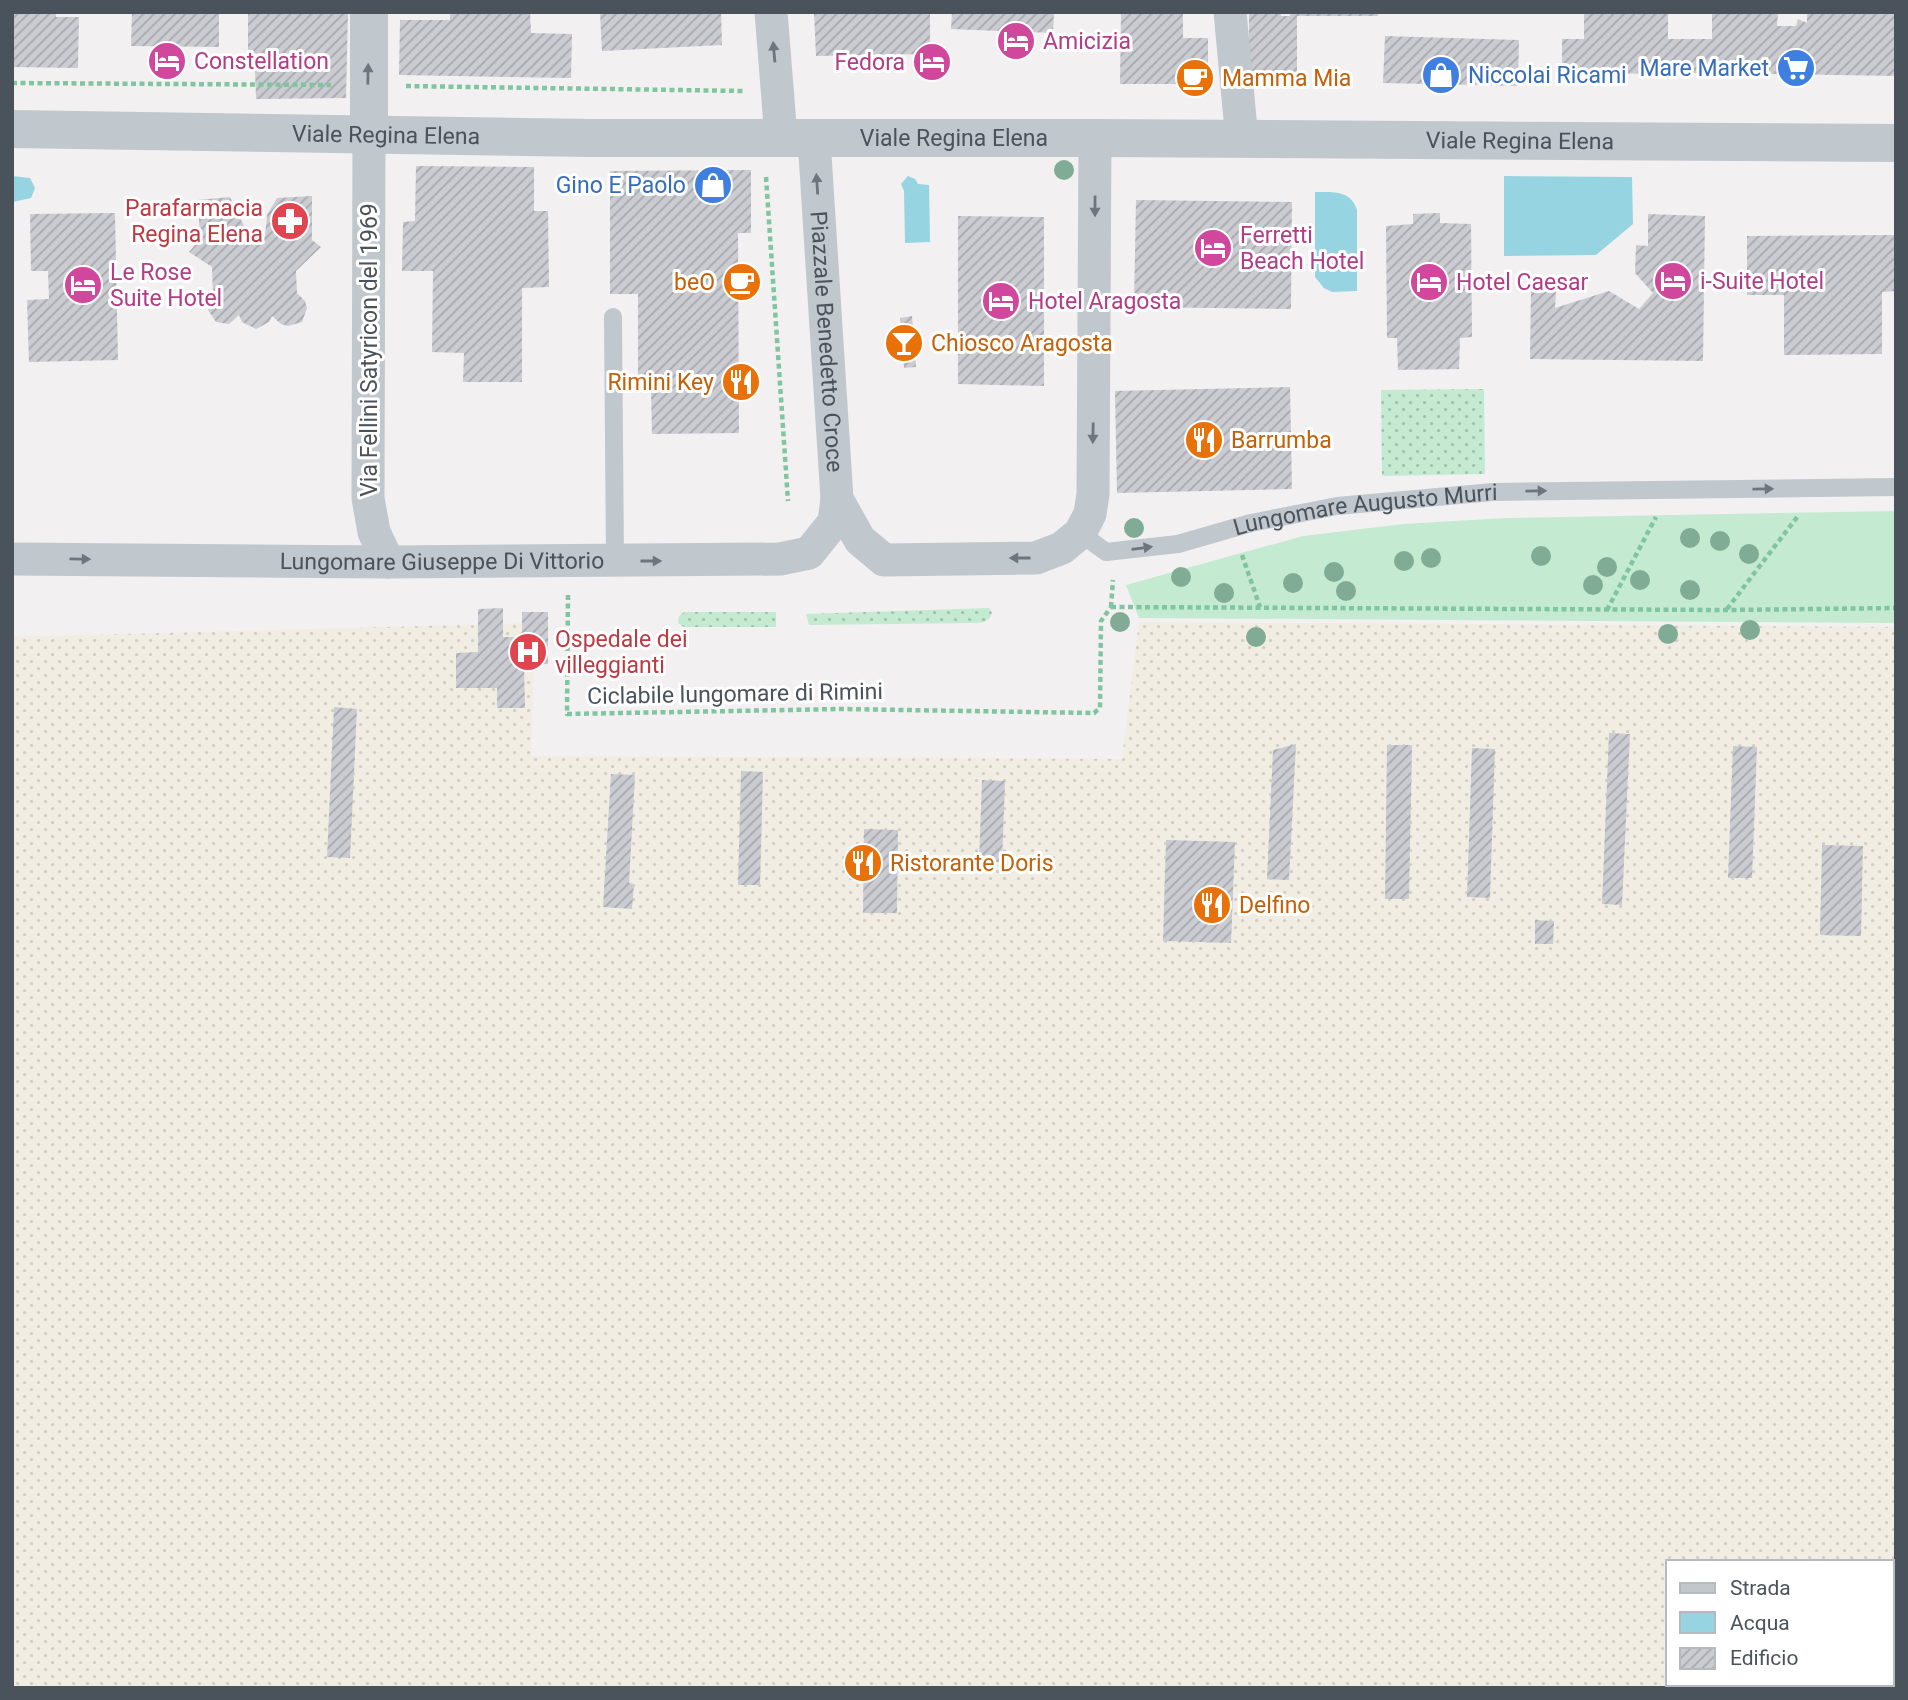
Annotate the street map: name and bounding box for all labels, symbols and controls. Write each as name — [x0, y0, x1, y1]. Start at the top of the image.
hotel icon: Amicizia — [995, 20, 1037, 62]
place label: Amicizia — [1043, 28, 1131, 55]
hotel icon: Constellation — [146, 40, 188, 82]
one-way arrow — [768, 41, 779, 63]
hotel icon: Fedora — [911, 41, 953, 83]
supermarket icon: Mare Market — [1775, 47, 1817, 89]
place label: Constellation — [194, 48, 329, 75]
place label: Fedora — [834, 49, 905, 76]
shop icon: Niccolai Ricami — [1420, 54, 1462, 96]
place label: Mare Market — [1639, 55, 1769, 82]
cafe icon: Mamma Mia — [1174, 57, 1216, 99]
one-way arrow — [363, 62, 374, 84]
place label: Niccolai Ricami — [1468, 62, 1627, 89]
place label: Mamma Mia — [1222, 65, 1351, 92]
street label: Viale Regina Elena — [292, 120, 480, 150]
street label: Viale Regina Elena — [860, 125, 1048, 152]
street label: Viale Regina Elena — [1426, 127, 1614, 155]
shop icon: Gino E Paolo — [692, 164, 734, 206]
place label: Gino E Paolo — [556, 172, 686, 199]
one-way arrow — [811, 173, 822, 195]
place label: Parafarmacia Regina Elena — [125, 195, 263, 248]
one-way arrow — [1089, 195, 1101, 217]
pharmacy icon: Parafarmacia Regina Elena — [269, 200, 311, 242]
street label: Via Fellini Satyricon del 1969 — [356, 203, 383, 497]
street label: Piazzale Benedetto Croce — [805, 210, 849, 473]
place label: Ferretti Beach Hotel — [1240, 222, 1364, 275]
hotel icon: Ferretti Beach Hotel — [1192, 227, 1234, 269]
place label: Le Rose Suite Hotel — [110, 259, 222, 312]
hotel icon: i-Suite Hotel — [1652, 260, 1694, 302]
cafe icon: beO — [721, 261, 763, 303]
hotel icon: Hotel Caesar — [1408, 261, 1450, 303]
hotel icon: Le Rose Suite Hotel — [62, 264, 104, 306]
place label: i-Suite Hotel — [1700, 268, 1824, 295]
place label: beO — [674, 269, 715, 296]
place label: Hotel Caesar — [1456, 269, 1589, 296]
hotel icon: Hotel Aragosta — [980, 280, 1022, 322]
place label: Hotel Aragosta — [1028, 288, 1181, 315]
bar icon: Chiosco Aragosta — [883, 322, 925, 364]
place label: Chiosco Aragosta — [931, 330, 1113, 357]
restaurant icon: Rimini Key — [720, 361, 762, 403]
place label: Rimini Key — [607, 369, 714, 396]
restaurant icon: Barrumba — [1183, 419, 1225, 461]
one-way arrow — [1087, 423, 1099, 445]
place label: Barrumba — [1231, 427, 1332, 454]
street label: Lungomare Augusto Murri — [1230, 478, 1498, 541]
one-way arrow — [1752, 483, 1774, 495]
one-way arrow — [1525, 486, 1547, 497]
one-way arrow — [1131, 542, 1153, 553]
street label: Lungomare Giuseppe Di Vittorio — [280, 547, 604, 576]
one-way arrow — [1009, 552, 1031, 564]
one-way arrow — [70, 553, 92, 565]
one-way arrow — [640, 555, 662, 567]
place label: Ospedale dei villeggianti — [555, 626, 688, 679]
hospital icon: Ospedale dei villeggianti — [507, 631, 549, 673]
street label: Ciclabile lungomare di Rimini — [587, 678, 883, 710]
restaurant icon: Ristorante Doris — [842, 842, 884, 884]
place label: Ristorante Doris — [890, 850, 1054, 877]
restaurant icon: Delfino — [1191, 884, 1233, 926]
place label: Delfino — [1239, 892, 1310, 919]
legend — [1666, 1560, 1894, 1686]
text: Strada — [1730, 1576, 1791, 1600]
text: Acqua — [1730, 1611, 1790, 1635]
text: Edificio — [1730, 1646, 1798, 1670]

